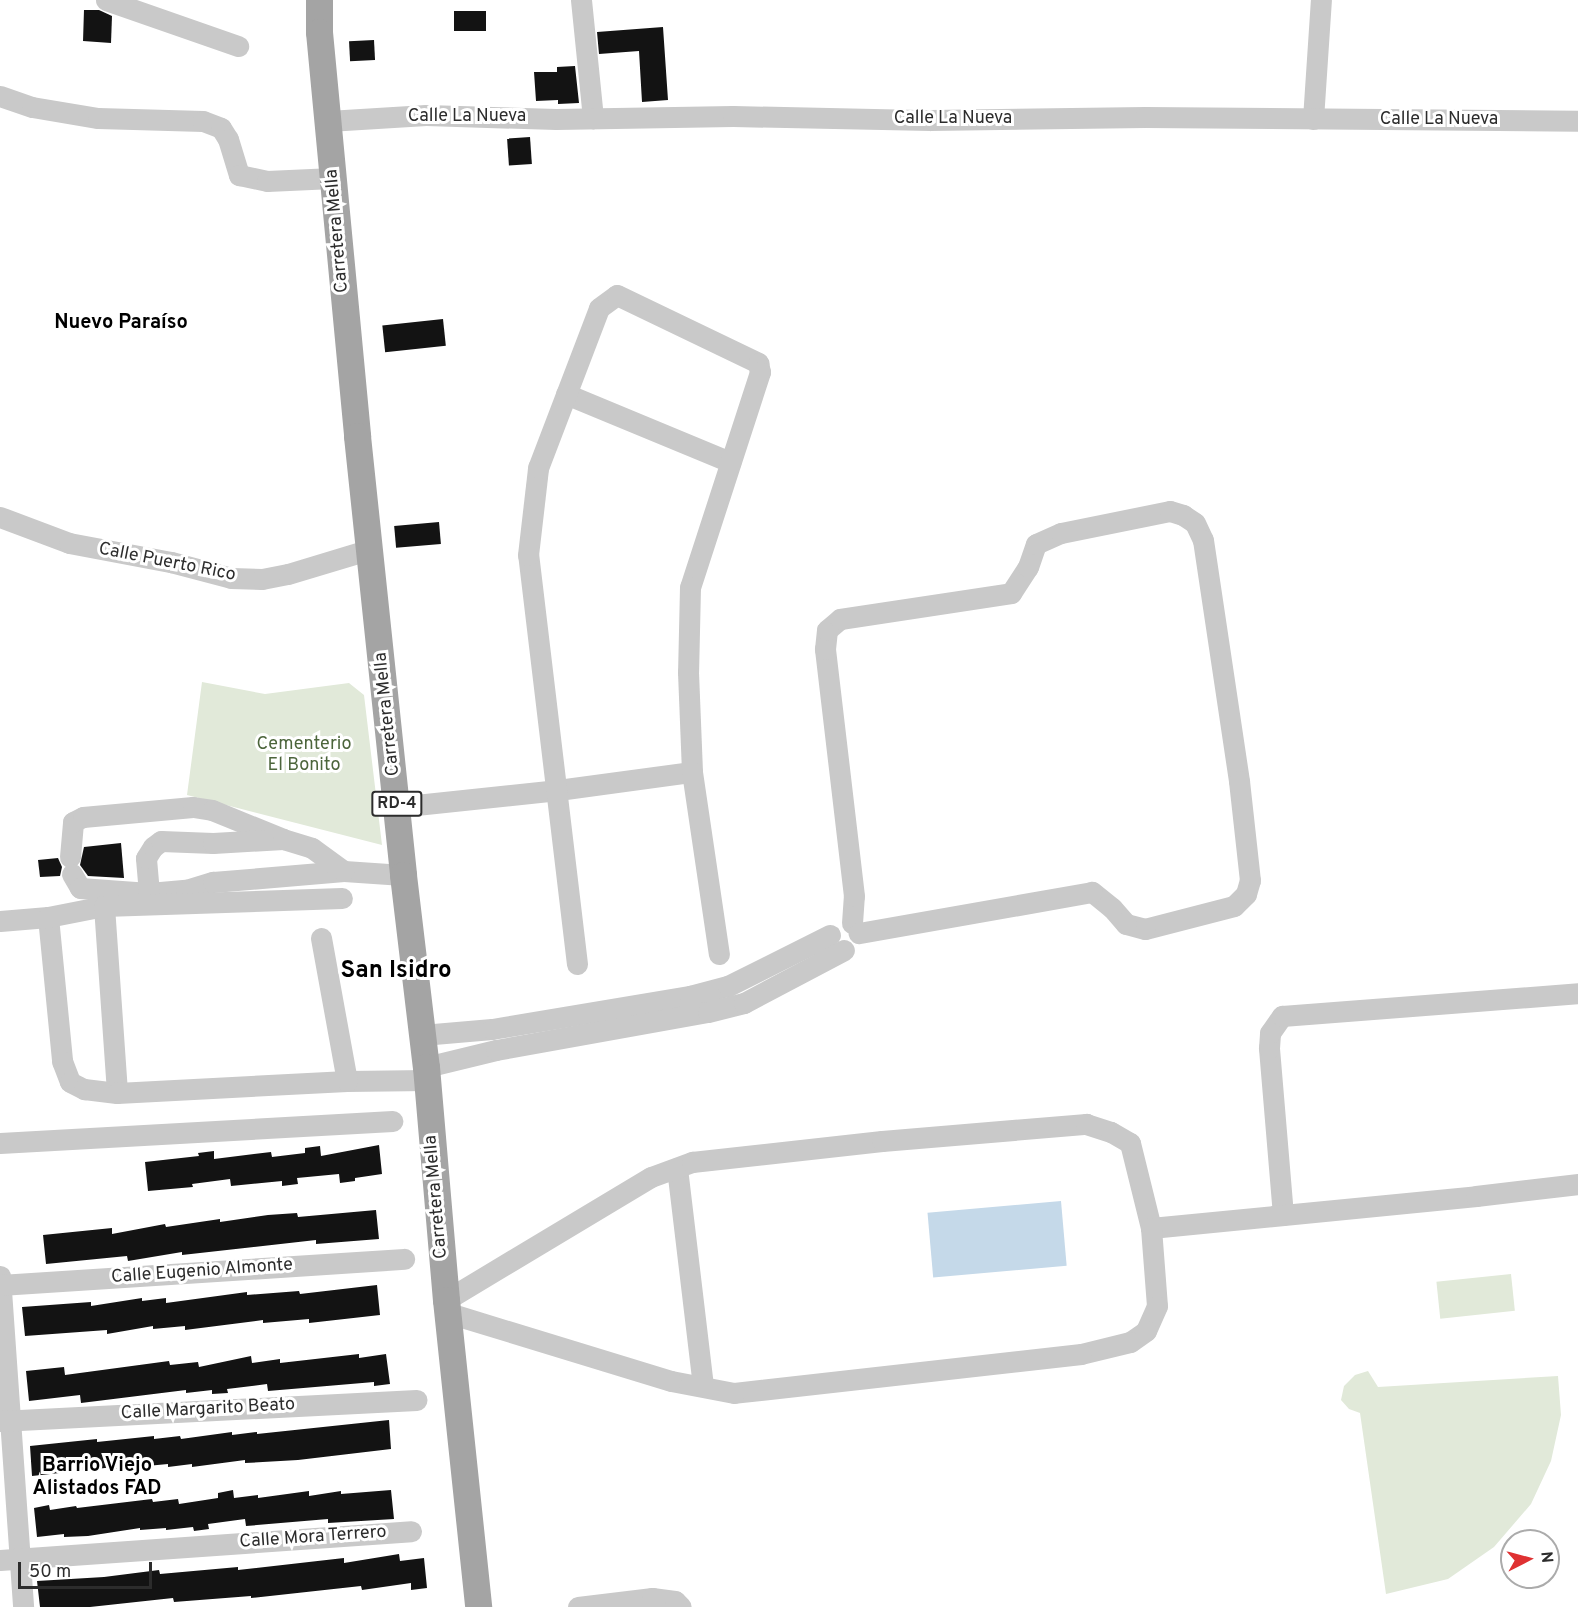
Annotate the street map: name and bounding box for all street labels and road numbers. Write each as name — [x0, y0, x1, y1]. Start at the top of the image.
street label: Calle La Nueva — [408, 106, 526, 128]
street label: Calle La Nueva — [894, 108, 1012, 130]
street label: Calle La Nueva — [1380, 109, 1498, 131]
street label: Carretera Mella — [322, 168, 354, 294]
street label: Calle Puerto Rico — [97, 539, 237, 587]
street label: Carretera Mella — [371, 651, 405, 777]
road number: RD-4 — [370, 791, 424, 817]
street label: Carretera Mella — [421, 1134, 453, 1260]
street label: Calle Eugenio Almonte — [110, 1255, 294, 1289]
street label: Calle Margarito Beato — [120, 1395, 296, 1425]
street label: Calle Mora Terrero — [238, 1522, 388, 1554]

